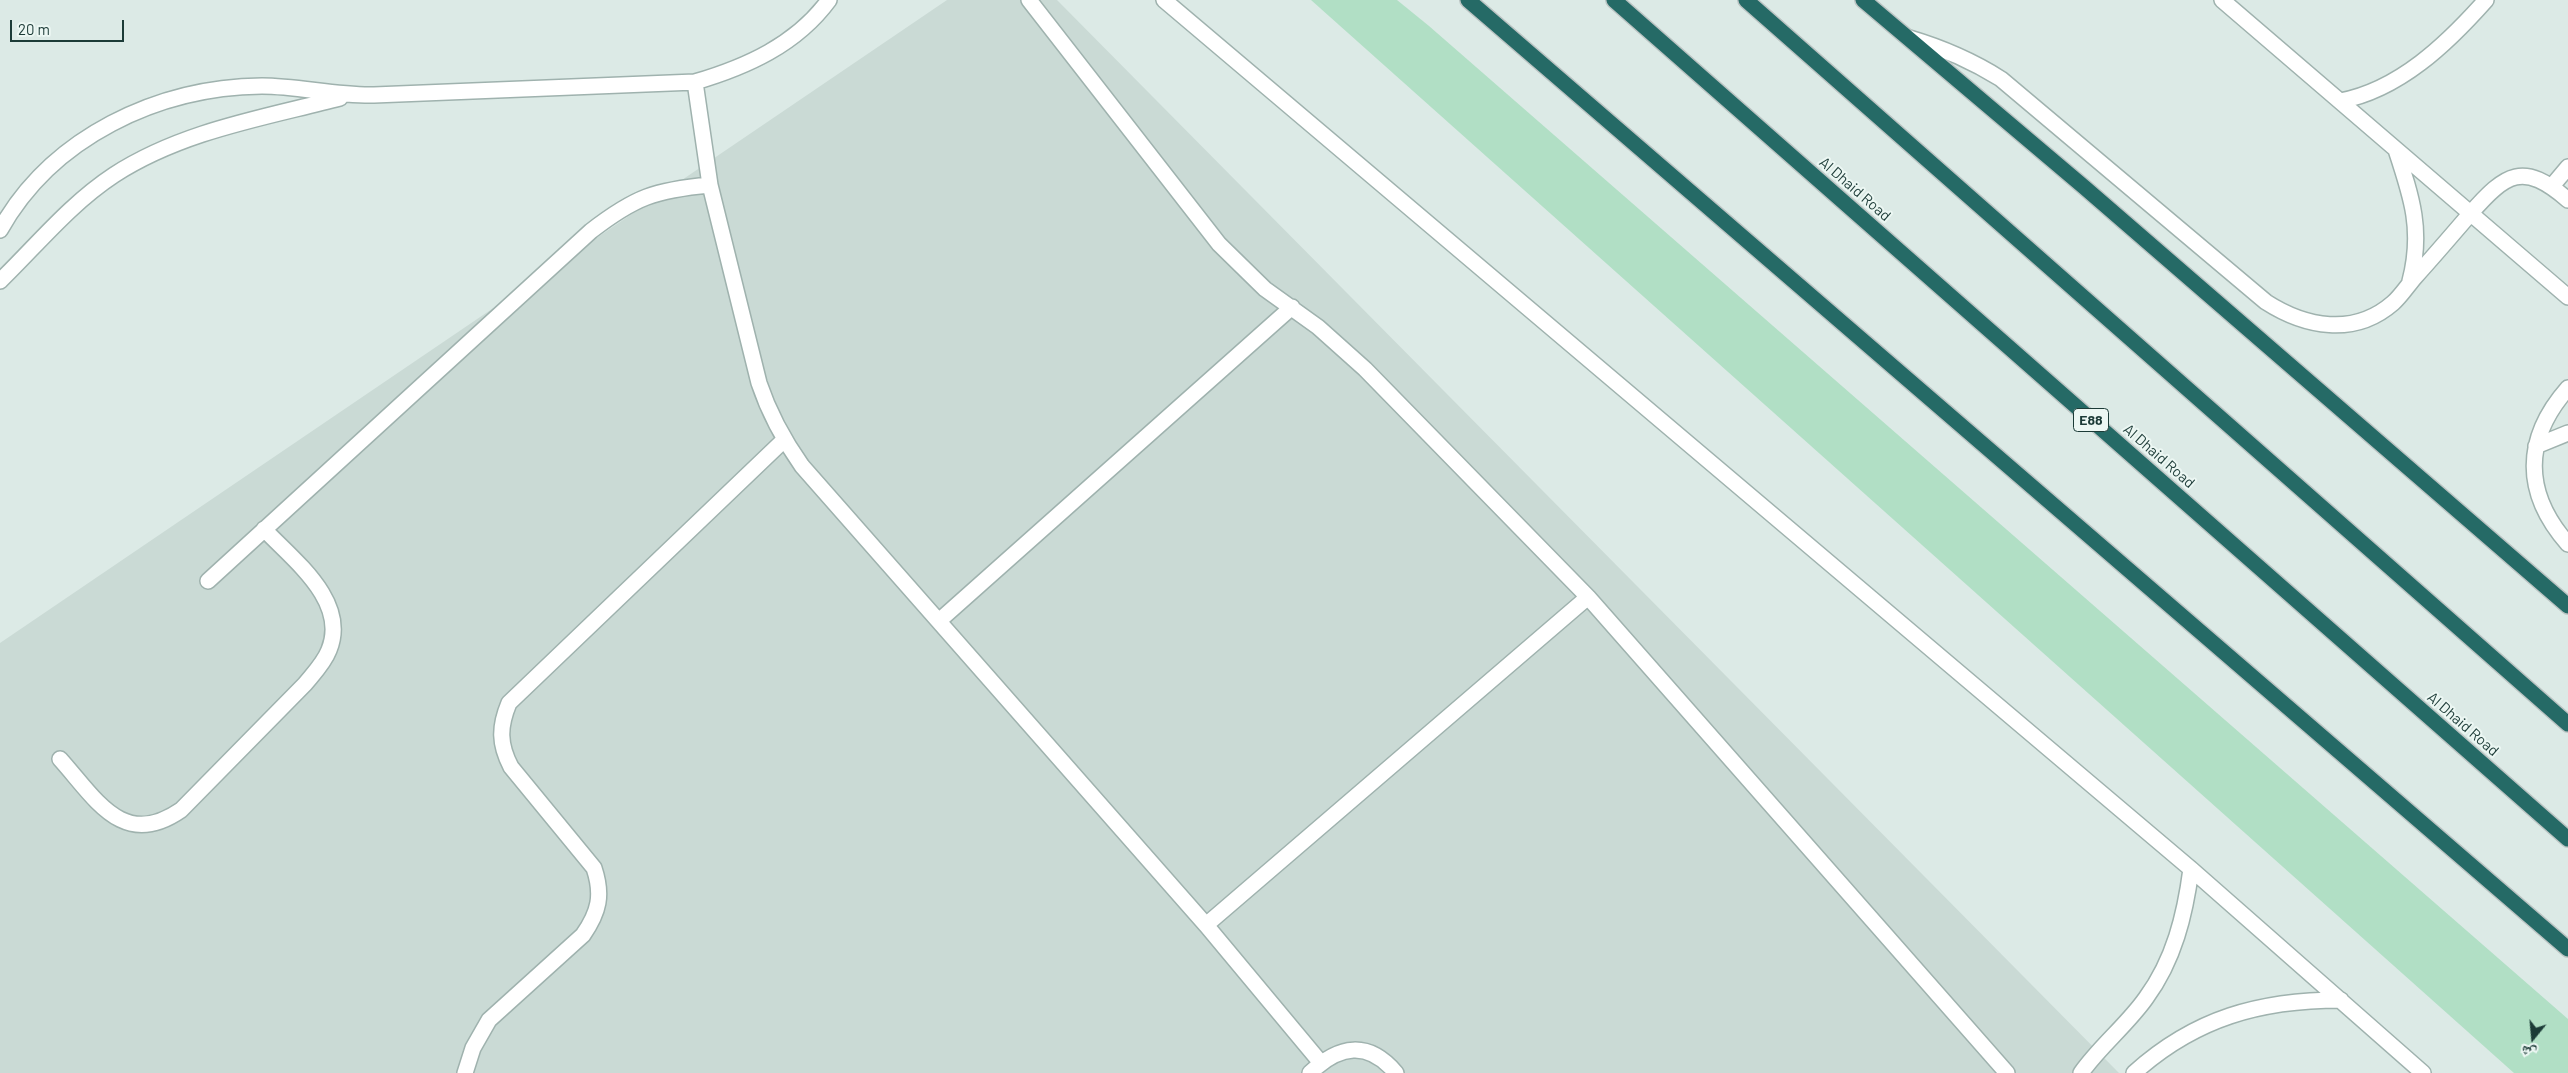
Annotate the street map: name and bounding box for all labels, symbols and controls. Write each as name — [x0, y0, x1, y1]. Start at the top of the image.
scale bar — [12, 10, 126, 42]
text: 20 m — [18, 20, 50, 38]
street label: Al Dhaid Road — [1816, 153, 1894, 225]
road number: E88 — [2074, 408, 2108, 432]
street label: Al Dhaid Road — [2120, 420, 2198, 492]
street label: Al Dhaid Road — [2424, 688, 2502, 760]
north arrow — [2508, 1013, 2558, 1063]
text: ش — [2519, 1043, 2538, 1063]

